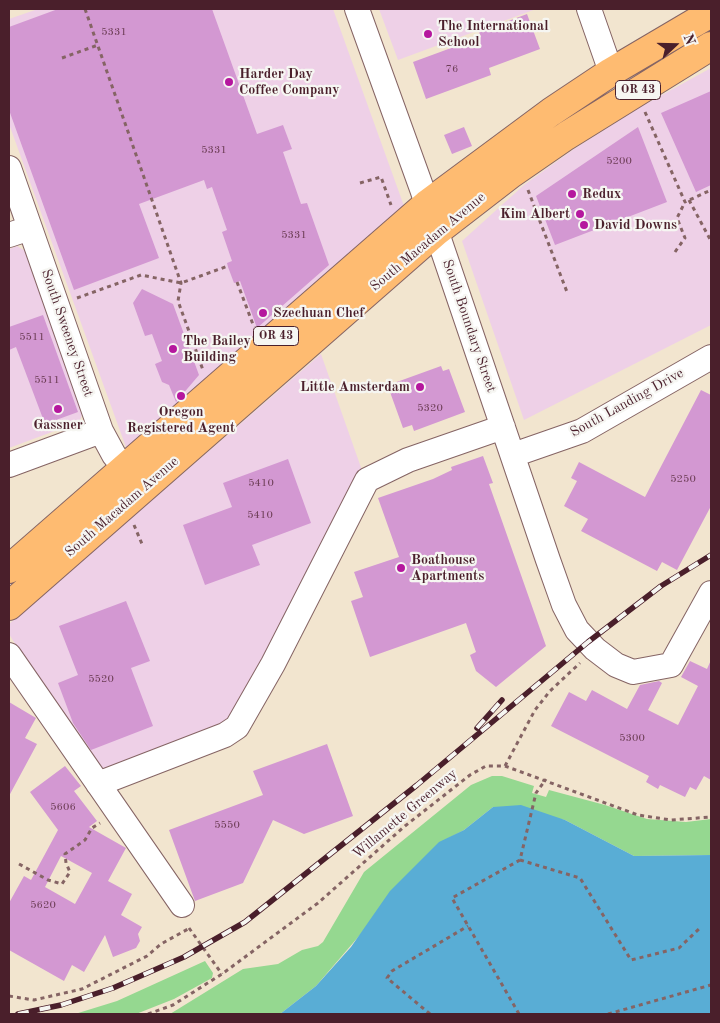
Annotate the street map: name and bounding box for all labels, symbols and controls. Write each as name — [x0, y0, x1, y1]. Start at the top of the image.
place label: The International School — [438, 18, 549, 50]
north arrow — [650, 20, 700, 70]
house number: 5331 — [101, 25, 127, 39]
marker: The International School — [422, 28, 434, 40]
text: N — [681, 32, 697, 47]
house number: 76 — [446, 62, 458, 76]
place label: Harder Day Coffee Company — [239, 66, 340, 98]
marker: Harder Day Coffee Company — [223, 76, 235, 88]
road number: OR 43 — [616, 80, 660, 100]
house number: 5331 — [201, 143, 227, 157]
house number: 5200 — [606, 154, 632, 168]
place label: Redux — [582, 186, 621, 202]
marker: Redux — [566, 188, 578, 200]
street label: South Macadam Avenue — [367, 189, 489, 295]
place label: Kim Albert — [500, 206, 570, 222]
marker: Kim Albert — [574, 208, 586, 220]
place label: David Downs — [594, 217, 677, 233]
marker: David Downs — [578, 219, 590, 231]
house number: 5331 — [281, 228, 307, 242]
street label: South Boundary Street — [438, 257, 500, 395]
street label: South Sweeney Street — [37, 267, 97, 399]
place label: Szechuan Chef — [273, 305, 364, 321]
marker: Szechuan Chef — [257, 307, 269, 319]
road number: OR 43 — [254, 326, 298, 346]
house number: 5511 — [19, 330, 45, 344]
place label: The Bailey Building — [183, 333, 251, 366]
marker: The Bailey Building — [167, 343, 179, 355]
street label: South Landing Drive — [567, 365, 687, 441]
house number: 5511 — [34, 373, 60, 387]
place label: Little Amsterdam — [300, 379, 410, 395]
marker: Little Amsterdam — [414, 381, 426, 393]
marker: Oregon Registered Agent — [175, 390, 187, 402]
house number: 5320 — [417, 401, 443, 415]
marker: Gassner — [52, 403, 64, 415]
place label: Oregon Registered Agent — [127, 404, 235, 437]
place label: Gassner — [33, 417, 83, 433]
street label: South Macadam Avenue — [62, 453, 182, 561]
house number: 5250 — [670, 472, 696, 486]
house number: 5410 — [248, 476, 274, 490]
house number: 5410 — [247, 508, 273, 522]
place label: Boathouse Apartments — [411, 552, 484, 584]
marker: Boathouse Apartments — [395, 562, 407, 574]
house number: 5520 — [88, 672, 114, 686]
house number: 5300 — [619, 731, 645, 745]
street label: Willamette Greenway — [349, 765, 461, 863]
house number: 5606 — [50, 800, 76, 814]
house number: 5550 — [214, 818, 240, 832]
house number: 5620 — [30, 898, 56, 912]

